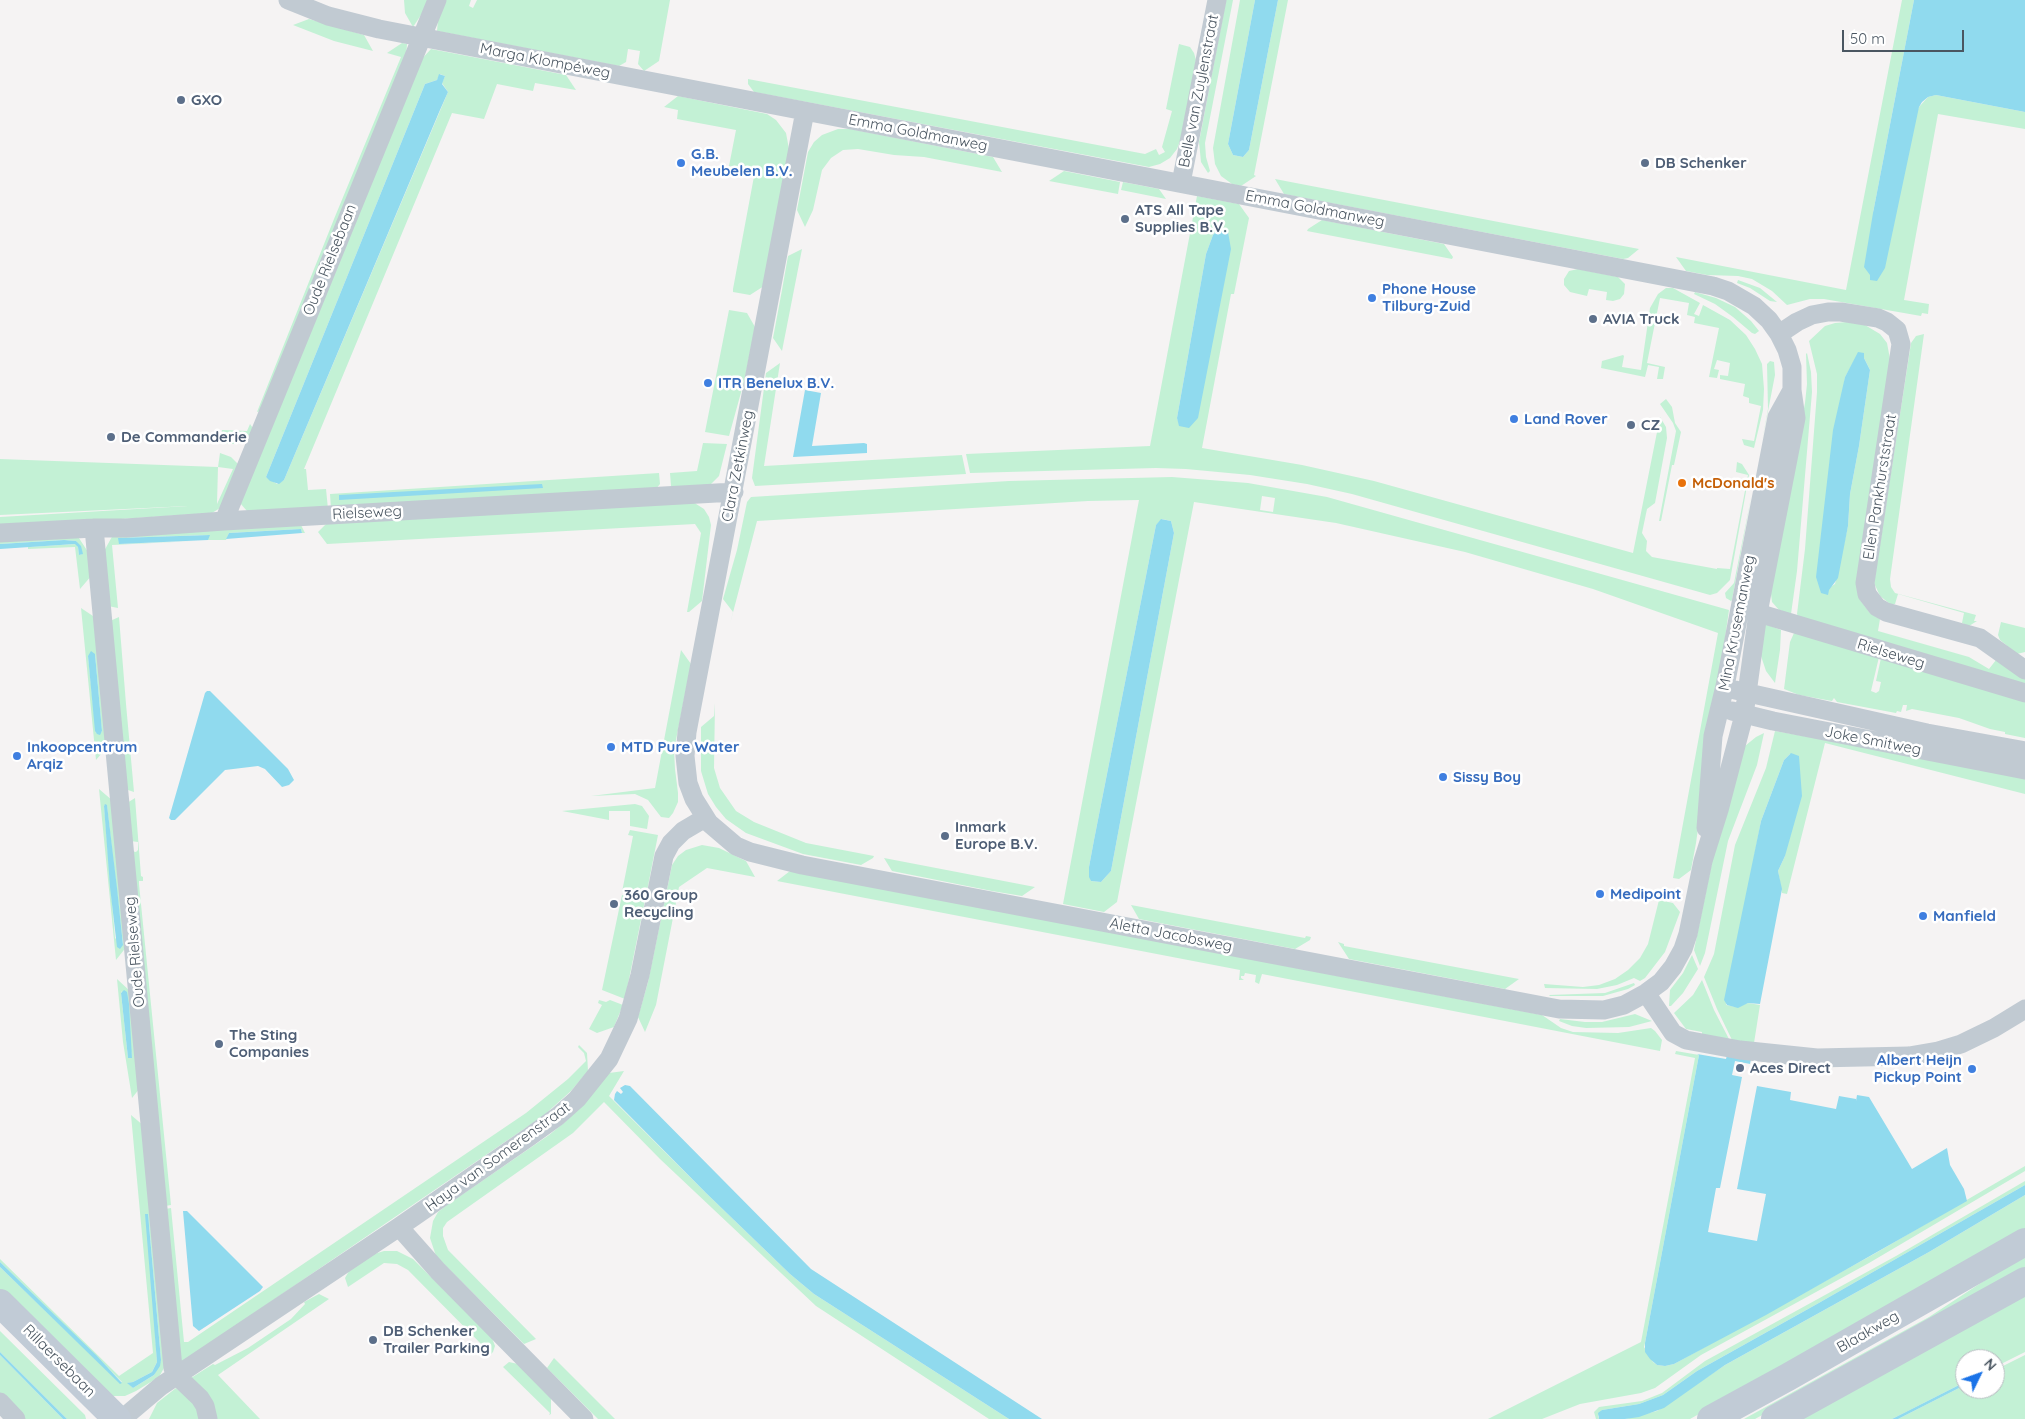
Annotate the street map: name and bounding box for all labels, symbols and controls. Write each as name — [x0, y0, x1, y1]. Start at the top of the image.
street label: Belle van Zuylenstraat — [1175, 13, 1223, 169]
scale bar — [1845, 20, 1968, 52]
text: 50 m — [1850, 29, 1885, 48]
street label: Marga Klompéweg — [478, 40, 612, 82]
place label: GXO — [191, 91, 222, 109]
marker: GXO — [175, 94, 187, 106]
street label: Emma Goldmanweg — [847, 111, 989, 155]
place label: G.B. Meubelen B.V. — [691, 145, 793, 180]
place label: DB Schenker — [1655, 154, 1747, 172]
marker: G.B. Meubelen B.V. — [675, 157, 687, 169]
marker: DB Schenker — [1639, 157, 1651, 169]
street label: Emma Goldmanweg — [1244, 187, 1386, 231]
place label: ATS All Tape Supplies B.V. — [1135, 201, 1227, 236]
street label: Oude Rielsebaan — [299, 202, 361, 318]
marker: ATS All Tape Supplies B.V. — [1119, 213, 1131, 225]
place label: Phone House Tilburg-Zuid — [1382, 280, 1476, 315]
marker: Phone House Tilburg-Zuid — [1366, 292, 1378, 304]
place label: AVIA Truck — [1603, 310, 1679, 328]
marker: AVIA Truck — [1587, 313, 1599, 325]
place label: ITR Benelux B.V. — [718, 374, 834, 392]
marker: ITR Benelux B.V. — [702, 377, 714, 389]
street label: Clara Zetkinweg — [718, 409, 758, 523]
place label: Land Rover — [1524, 410, 1608, 428]
marker: Land Rover — [1508, 413, 1520, 425]
street label: Ellen Pankhurststraat — [1860, 413, 1900, 561]
place label: CZ — [1641, 416, 1660, 434]
marker: CZ — [1625, 419, 1637, 431]
place label: De Commanderie — [121, 428, 247, 446]
marker: De Commanderie — [105, 431, 117, 443]
place label: McDonald's — [1692, 474, 1774, 492]
marker: McDonald's — [1676, 477, 1688, 489]
street label: Rielseweg — [332, 502, 402, 524]
street label: Mina Krusemanweg — [1715, 554, 1759, 692]
street label: Rielseweg — [1855, 635, 1927, 673]
street label: Joke Smitweg — [1823, 723, 1923, 759]
place label: Inkoopcentrum Arqiz — [27, 738, 137, 773]
place label: MTD Pure Water — [621, 738, 739, 756]
marker: MTD Pure Water — [605, 741, 617, 753]
marker: Inkoopcentrum Arqiz — [11, 750, 23, 762]
place label: Sissy Boy — [1453, 768, 1521, 786]
marker: Sissy Boy — [1437, 771, 1449, 783]
place label: Inmark Europe B.V. — [955, 818, 1038, 853]
marker: Inmark Europe B.V. — [939, 830, 951, 842]
place label: Medipoint — [1610, 885, 1681, 903]
place label: 360 Group Recycling — [624, 886, 698, 921]
marker: Medipoint — [1594, 888, 1606, 900]
street label: Oude Rielseweg — [121, 896, 149, 1008]
marker: 360 Group Recycling — [608, 898, 620, 910]
place label: Manfield — [1933, 907, 1996, 925]
marker: Manfield — [1917, 910, 1929, 922]
street label: Aletta Jacobsweg — [1108, 914, 1234, 956]
place label: The Sting Companies — [229, 1026, 309, 1061]
marker: The Sting Companies — [213, 1038, 225, 1050]
place label: Albert Heijn Pickup Point — [1874, 1051, 1962, 1086]
place label: Aces Direct — [1750, 1059, 1831, 1077]
marker: Aces Direct — [1734, 1062, 1746, 1074]
marker: Albert Heijn Pickup Point — [1966, 1063, 1978, 1075]
street label: Haya van Somerenstraat — [422, 1098, 574, 1216]
street label: Blaakweg — [1834, 1307, 1902, 1357]
street label: Rillaersebaan — [19, 1321, 99, 1401]
place label: DB Schenker Trailer Parking — [383, 1322, 490, 1357]
marker: DB Schenker Trailer Parking — [367, 1334, 379, 1346]
north arrow — [1955, 1349, 2005, 1399]
text: N — [1980, 1355, 2001, 1374]

